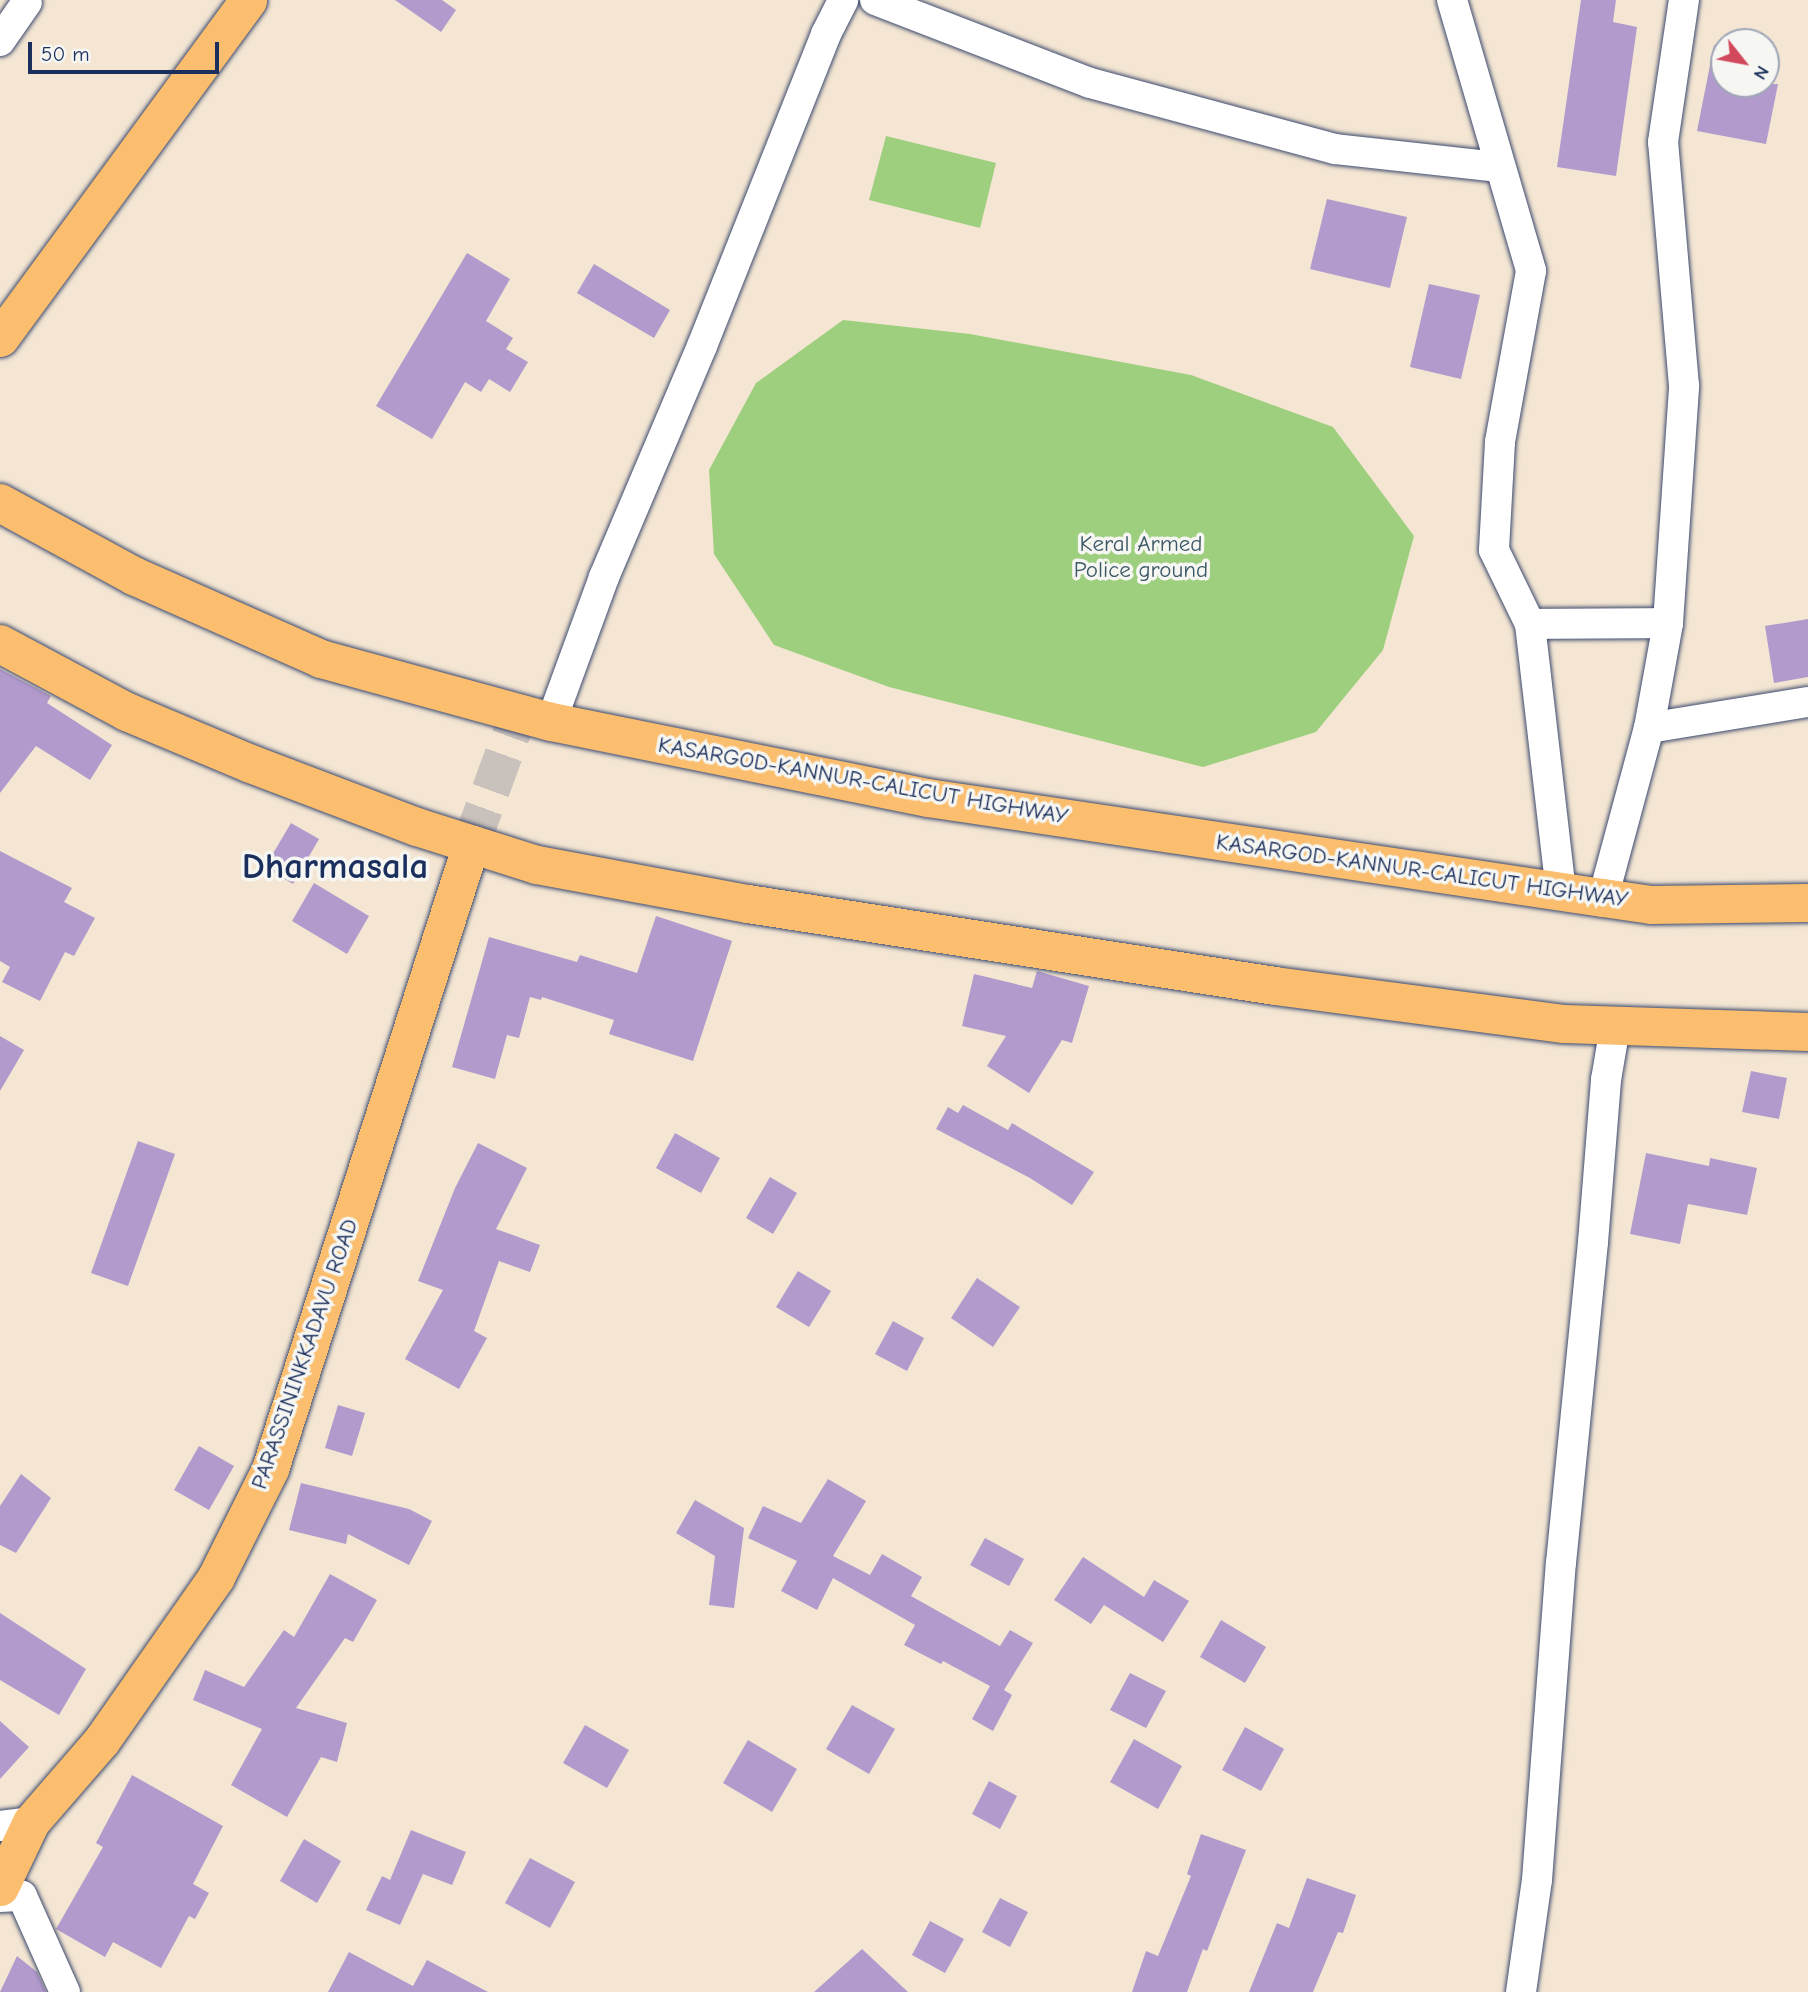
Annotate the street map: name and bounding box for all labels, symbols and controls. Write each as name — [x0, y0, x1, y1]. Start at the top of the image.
scale bar — [32, 28, 222, 72]
north arrow — [1710, 28, 1780, 98]
text: 50 m — [41, 42, 90, 66]
text: N — [1749, 62, 1774, 84]
park label: Keral Armed Police ground — [1074, 530, 1208, 584]
street label: KASARGOD-KANNUR-CALICUT HIGHWAY — [656, 731, 1070, 831]
street label: KASARGOD-KANNUR-CALICUT HIGHWAY — [1214, 828, 1630, 914]
district label: Dharmasala — [242, 844, 428, 888]
street label: PARASSININKKADAVU ROAD — [246, 1215, 364, 1493]

